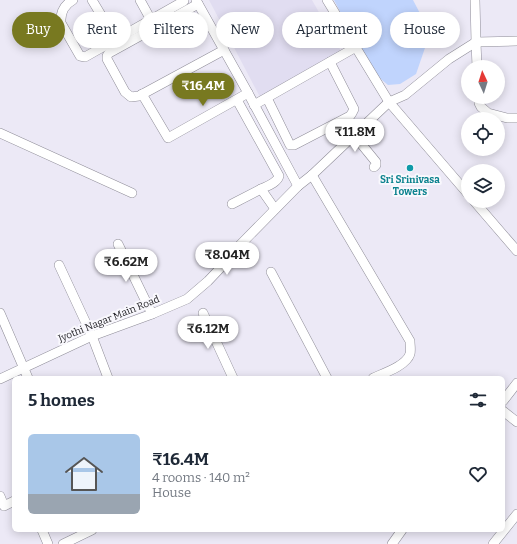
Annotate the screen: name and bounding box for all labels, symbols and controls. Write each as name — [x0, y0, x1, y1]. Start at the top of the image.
chip: Buy — [12, 12, 65, 48]
chip: Rent — [73, 12, 131, 48]
chip: Filters — [139, 12, 208, 48]
chip: New — [216, 12, 274, 48]
chip: Apartment — [282, 12, 382, 48]
chip: House — [390, 12, 460, 48]
north arrow — [461, 60, 505, 104]
map controls — [461, 60, 505, 208]
pin: ₹16.4M — [170, 73, 236, 107]
text: ₹16.4M — [181, 78, 225, 93]
button: locate — [461, 112, 505, 156]
pin: ₹11.8M — [322, 119, 388, 153]
text: ₹11.8M — [334, 124, 376, 139]
marker: Sri Srinivasa Towers — [405, 163, 415, 173]
button: layers — [461, 164, 505, 208]
place label: Sri Srinivasa Towers — [380, 174, 440, 198]
pin: ₹8.04M — [194, 242, 260, 276]
text: ₹8.04M — [204, 247, 250, 262]
pin: ₹6.62M — [93, 249, 159, 283]
text: ₹6.62M — [104, 254, 148, 269]
street label: Jyothi Nagar Main Road — [56, 293, 161, 345]
pin: ₹6.12M — [175, 316, 241, 350]
text: ₹6.12M — [187, 321, 229, 336]
icon: filters — [467, 389, 489, 411]
text: 5 homes — [28, 390, 95, 411]
text: ₹16.4M — [152, 449, 209, 470]
icon: home — [60, 450, 108, 498]
icon: heart — [467, 463, 489, 485]
text: 4 rooms · 140 m² — [152, 470, 250, 485]
text: House — [152, 485, 191, 500]

